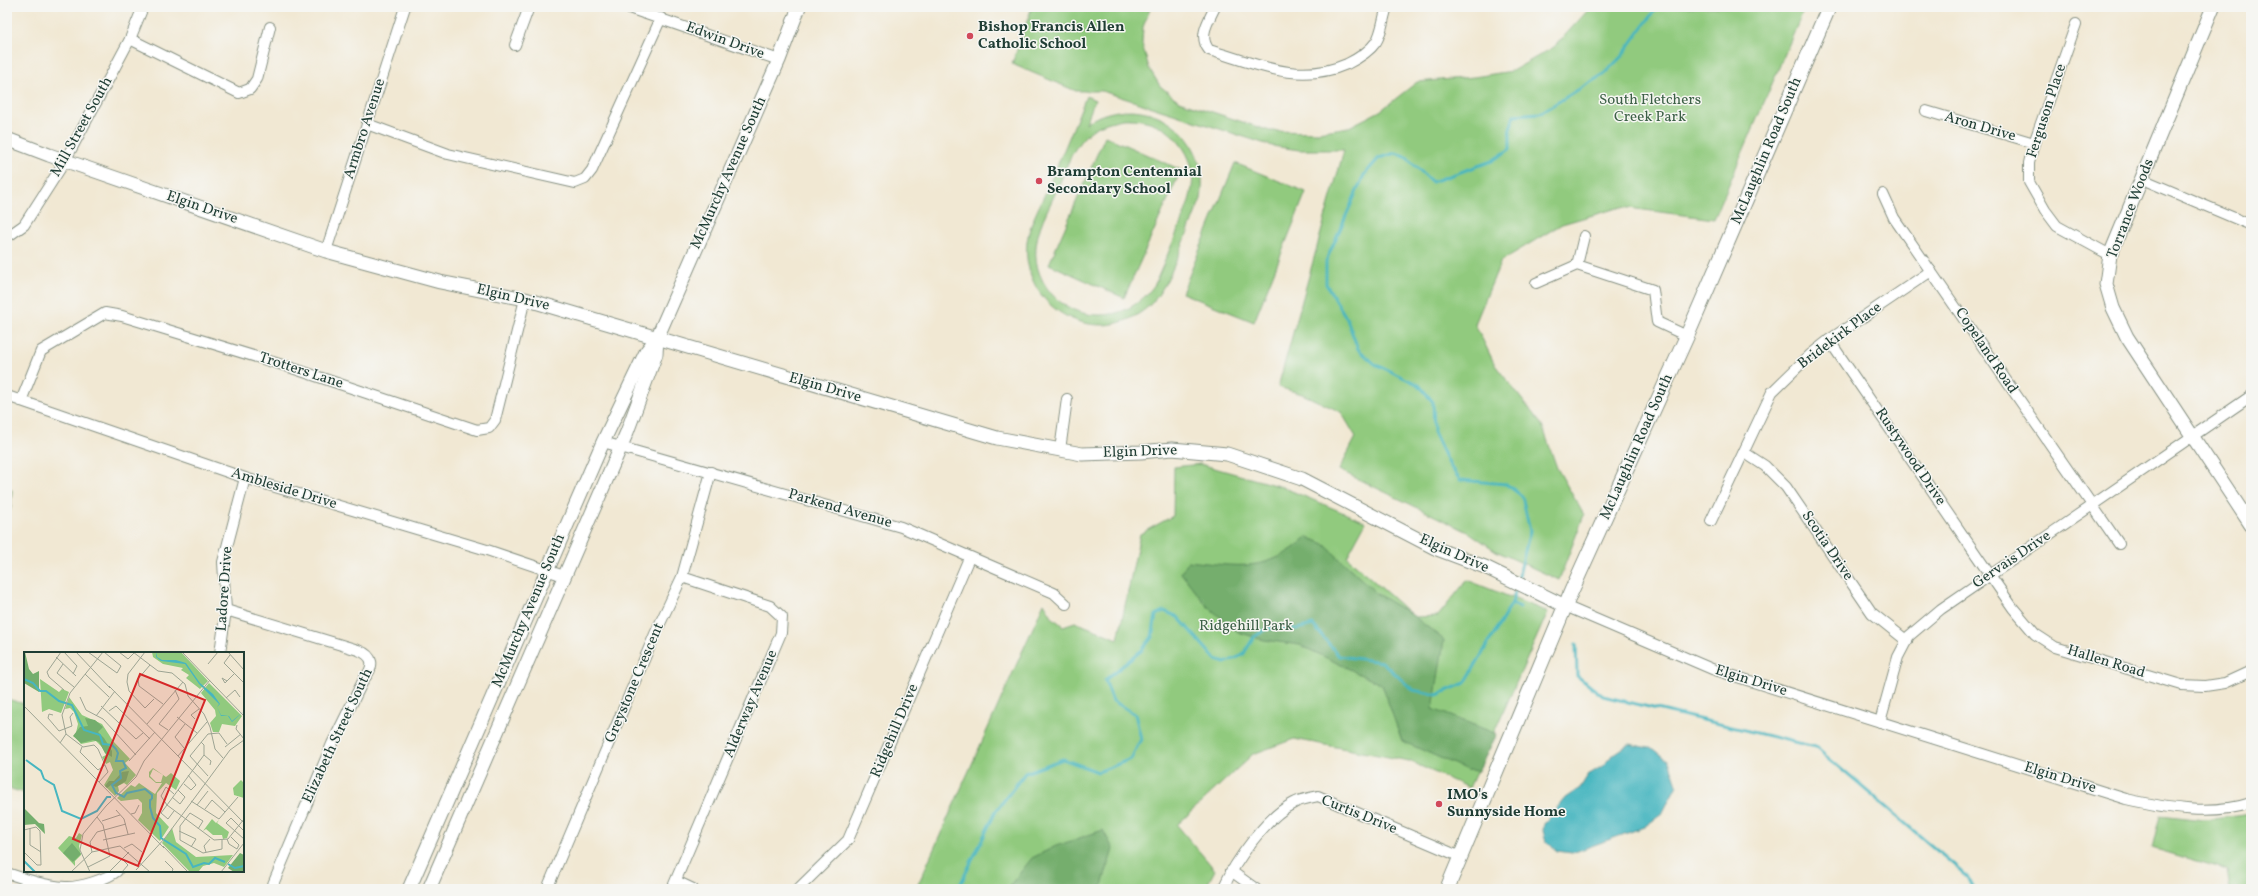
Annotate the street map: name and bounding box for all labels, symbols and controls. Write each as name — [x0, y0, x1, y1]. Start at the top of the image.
street label: Edwin Drive — [683, 17, 767, 65]
place label: Bishop Francis Allen Catholic School — [978, 17, 1125, 55]
marker: Bishop Francis Allen Catholic School — [965, 31, 975, 41]
street label: Ferguson Place — [2022, 61, 2072, 161]
street label: Mill Street South — [46, 73, 118, 181]
street label: McLaughlin Road South — [1726, 74, 1808, 228]
street label: Armbro Avenue — [339, 76, 391, 182]
park label: South Fletchers Creek Park — [1599, 90, 1701, 128]
street label: McMurchy Avenue South — [686, 93, 772, 253]
street label: Aron Drive — [1942, 107, 2018, 147]
street label: Torrance Woods — [2102, 156, 2160, 262]
place label: Brampton Centennial Secondary School — [1047, 162, 1202, 200]
marker: Brampton Centennial Secondary School — [1034, 176, 1044, 186]
street label: Elgin Drive — [163, 186, 241, 230]
street label: Elgin Drive — [474, 279, 552, 317]
street label: Bridekirk Place — [1794, 297, 1886, 375]
street label: Copeland Road — [1949, 304, 2023, 398]
street label: Trotters Lane — [256, 348, 346, 394]
street label: Elgin Drive — [786, 368, 864, 408]
street label: McLaughlin Road South — [1595, 370, 1679, 523]
street label: Rustywood Drive — [1869, 404, 1951, 510]
street label: Elgin Drive — [1103, 440, 1177, 464]
street label: Ambleside Drive — [229, 463, 339, 515]
street label: Parkend Avenue — [786, 484, 894, 534]
street label: Scotia Drive — [1796, 507, 1858, 585]
street label: Gervais Drive — [1969, 526, 2055, 594]
street label: Elgin Drive — [1416, 529, 1492, 579]
street label: McMurchy Avenue South — [487, 531, 571, 691]
street label: Ladore Drive — [212, 546, 238, 632]
park label: Ridgehill Park — [1199, 616, 1293, 637]
street label: Greystone Crescent — [600, 620, 670, 746]
street label: Hallen Road — [2064, 640, 2148, 684]
street label: Alderway Avenue — [719, 647, 783, 761]
inset map — [24, 652, 244, 872]
street label: Elgin Drive — [1712, 660, 1790, 702]
street label: Elizabeth Street South — [297, 665, 379, 807]
street label: Ridgehill Drive — [866, 681, 924, 781]
street label: Elgin Drive — [2021, 757, 2099, 799]
place label: IMO's Sunnyside Home — [1447, 785, 1566, 823]
street label: Curtis Drive — [1318, 790, 1400, 840]
marker: IMO's Sunnyside Home — [1434, 799, 1444, 809]

